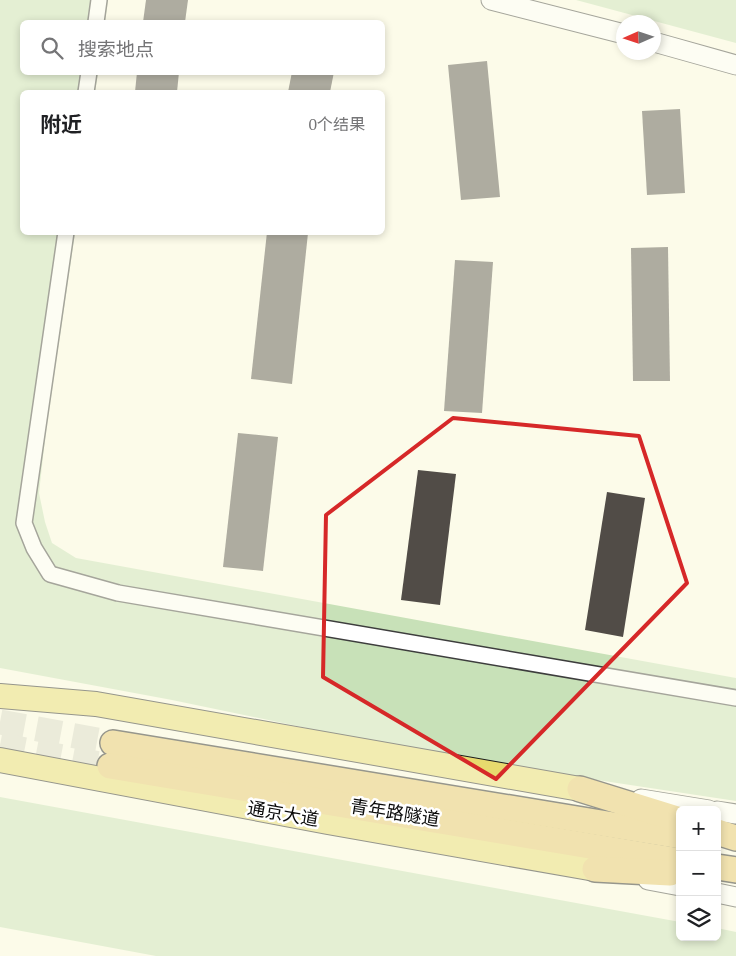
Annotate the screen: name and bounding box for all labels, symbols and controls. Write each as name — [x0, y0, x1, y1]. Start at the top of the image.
north arrow — [616, 15, 661, 60]
search box — [20, 20, 385, 75]
icon: search — [38, 34, 66, 62]
text: 搜索地点 — [78, 36, 154, 61]
text: 附近 — [40, 110, 82, 138]
text: 0个结果 — [308, 113, 365, 135]
street label: 青年路隧道 — [349, 793, 441, 831]
street label: 通京大道 — [246, 795, 321, 831]
map controls — [676, 806, 721, 941]
button: + — [676, 806, 721, 851]
button: − — [676, 851, 721, 896]
button: layers — [676, 896, 721, 941]

